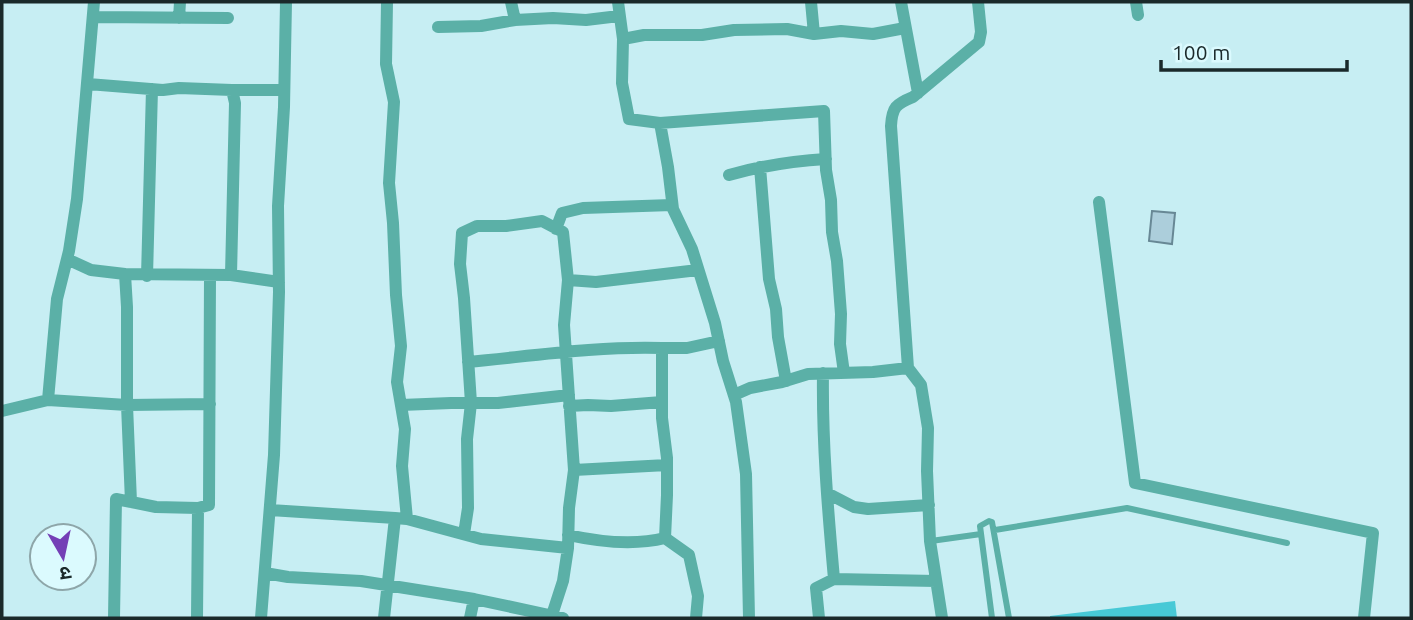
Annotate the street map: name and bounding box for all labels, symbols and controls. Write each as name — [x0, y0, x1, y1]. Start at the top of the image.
scale bar — [1161, 28, 1346, 72]
text: 100 m — [1172, 40, 1230, 64]
north arrow — [28, 522, 98, 592]
text: उ — [58, 562, 73, 586]

